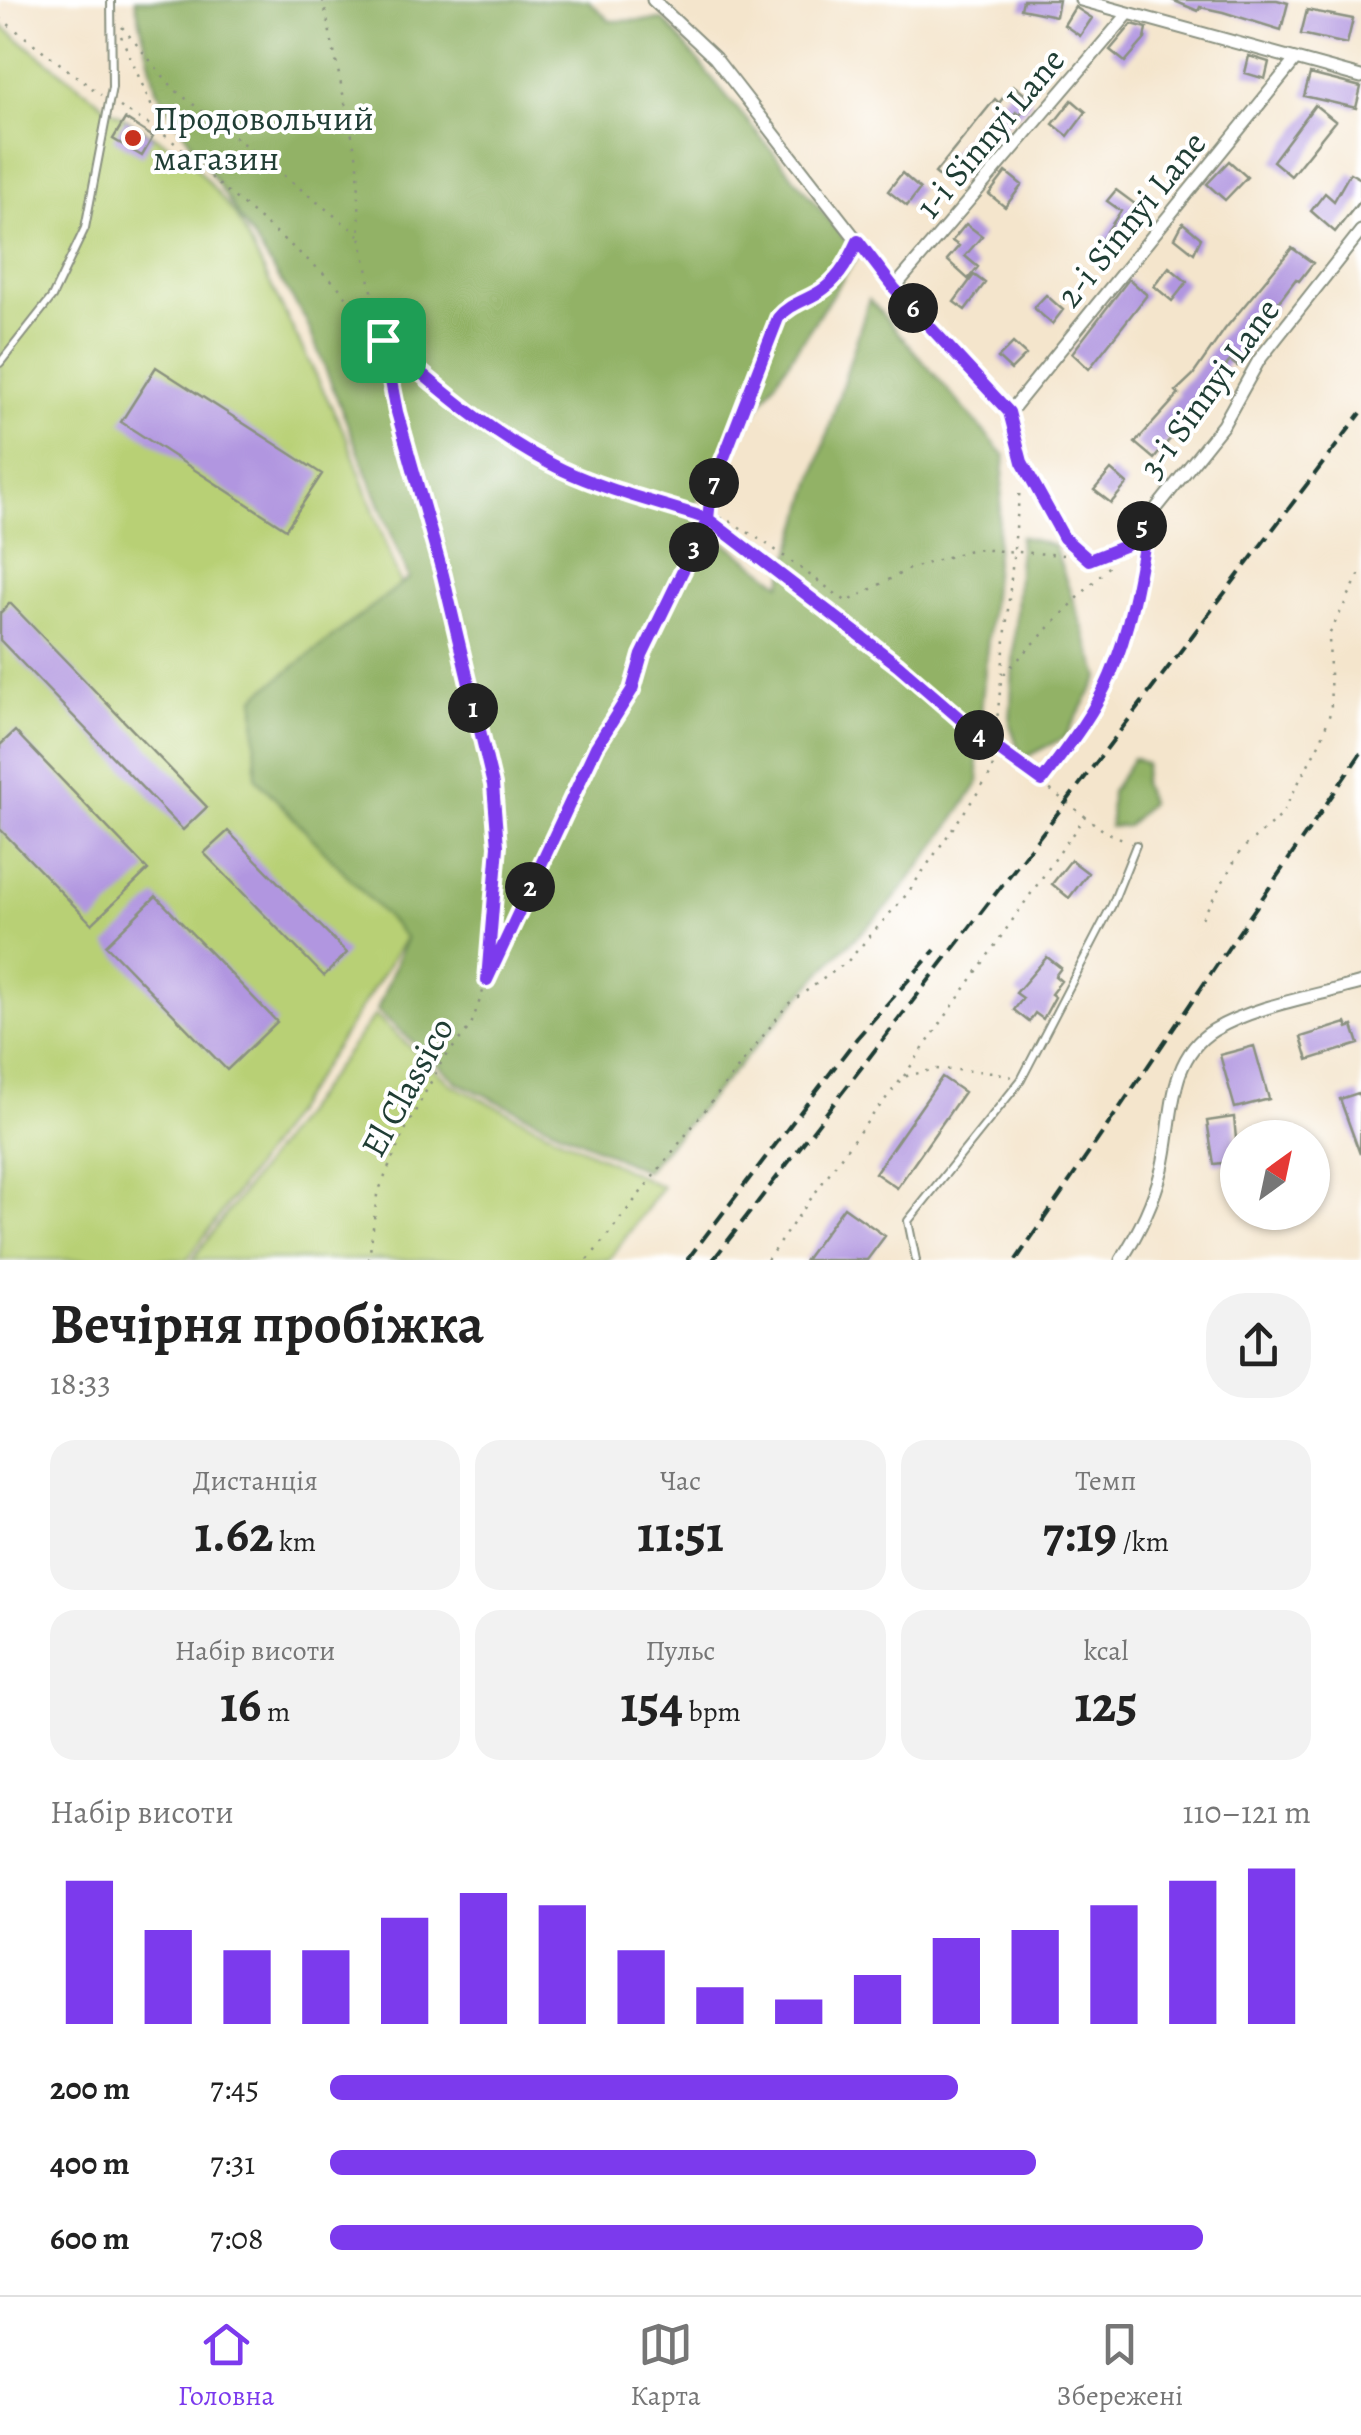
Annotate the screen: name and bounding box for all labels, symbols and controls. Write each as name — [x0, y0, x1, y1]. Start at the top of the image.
street label: 1-i Sinnyi Lane — [904, 37, 1076, 229]
place label: Продовольчий магазин — [153, 94, 374, 182]
street label: 2-i Sinnyi Lane — [1045, 121, 1217, 317]
marker: Продовольчий магазин — [122, 127, 144, 149]
pin: 6 — [888, 283, 938, 333]
street label: 3-i Sinnyi Lane — [1127, 288, 1291, 488]
text: 6 — [906, 289, 920, 327]
pin — [341, 298, 426, 383]
icon: arrive — [356, 313, 411, 368]
pin: 7 — [689, 458, 739, 508]
text: 7 — [708, 464, 720, 502]
pin: 5 — [1117, 501, 1167, 551]
text: 5 — [1136, 507, 1148, 545]
pin: 3 — [669, 522, 719, 572]
text: 3 — [688, 528, 700, 566]
pin: 1 — [448, 683, 498, 733]
text: 1 — [468, 689, 478, 727]
pin: 4 — [954, 710, 1004, 760]
text: 4 — [972, 716, 986, 754]
pin: 2 — [505, 862, 555, 912]
text: 2 — [523, 868, 537, 906]
street label: El Classico — [349, 1009, 465, 1165]
north arrow — [1220, 1120, 1330, 1230]
map controls — [1220, 1120, 1330, 1230]
text: Вечірня пробіжка — [50, 1286, 484, 1361]
button: share — [1206, 1293, 1311, 1398]
text: 18:33 — [50, 1361, 111, 1405]
text: Дистанція — [193, 1462, 318, 1500]
text: Час — [660, 1462, 701, 1500]
text: Темп — [1075, 1462, 1136, 1500]
text: 1.62 — [194, 1500, 273, 1568]
text: 11:51 — [637, 1500, 724, 1568]
text: 7:19 — [1043, 1500, 1117, 1568]
text: km — [273, 1523, 316, 1561]
text: /km — [1117, 1523, 1169, 1561]
text: Набір висоти — [175, 1632, 336, 1670]
text: Пульс — [645, 1632, 716, 1670]
text: kcal — [1083, 1632, 1128, 1670]
text: 16 — [220, 1670, 261, 1738]
text: 154 — [620, 1670, 683, 1738]
text: 125 — [1074, 1670, 1138, 1738]
text: m — [261, 1693, 290, 1731]
text: bpm — [683, 1693, 741, 1731]
text: Набір висоти — [50, 1790, 234, 1834]
text: 110–121 m — [1183, 1790, 1311, 1834]
text: 200 m — [50, 2066, 130, 2110]
text: 7:45 — [210, 2066, 259, 2110]
text: 400 m — [50, 2141, 130, 2185]
text: 7:31 — [210, 2141, 255, 2185]
text: 600 m — [50, 2216, 130, 2260]
text: 7:08 — [210, 2216, 264, 2260]
tab: Головна — [178, 2317, 274, 2415]
tab: Карта — [630, 2317, 701, 2415]
tab: Збережені — [1056, 2317, 1183, 2415]

